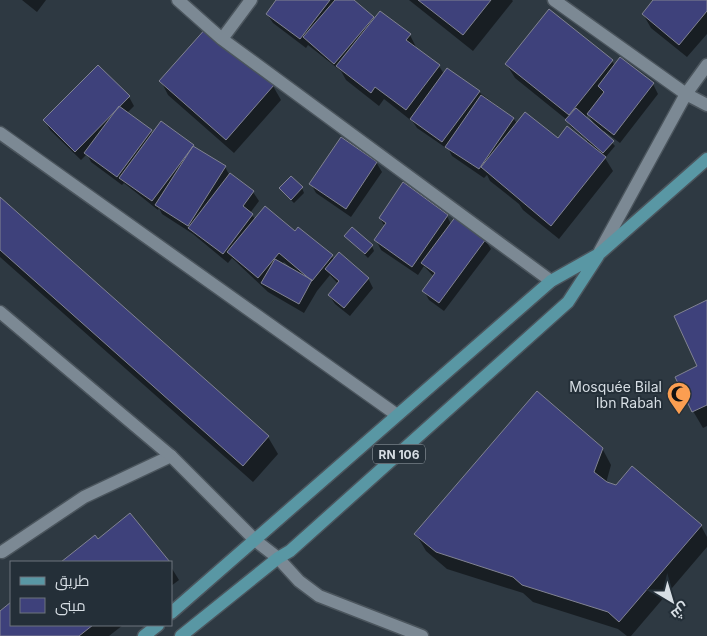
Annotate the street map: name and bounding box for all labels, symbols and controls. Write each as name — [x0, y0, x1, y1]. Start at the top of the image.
place label: Mosquée Bilal Ibn Rabah — [569, 378, 662, 411]
mosque icon: Mosquée Bilal Ibn Rabah — [666, 381, 692, 415]
road number: RN 106 — [373, 444, 425, 464]
legend — [10, 561, 172, 626]
text: طريق — [55, 571, 89, 591]
north arrow — [647, 576, 697, 626]
text: مبنى — [55, 596, 86, 616]
text: ش — [667, 599, 693, 624]

